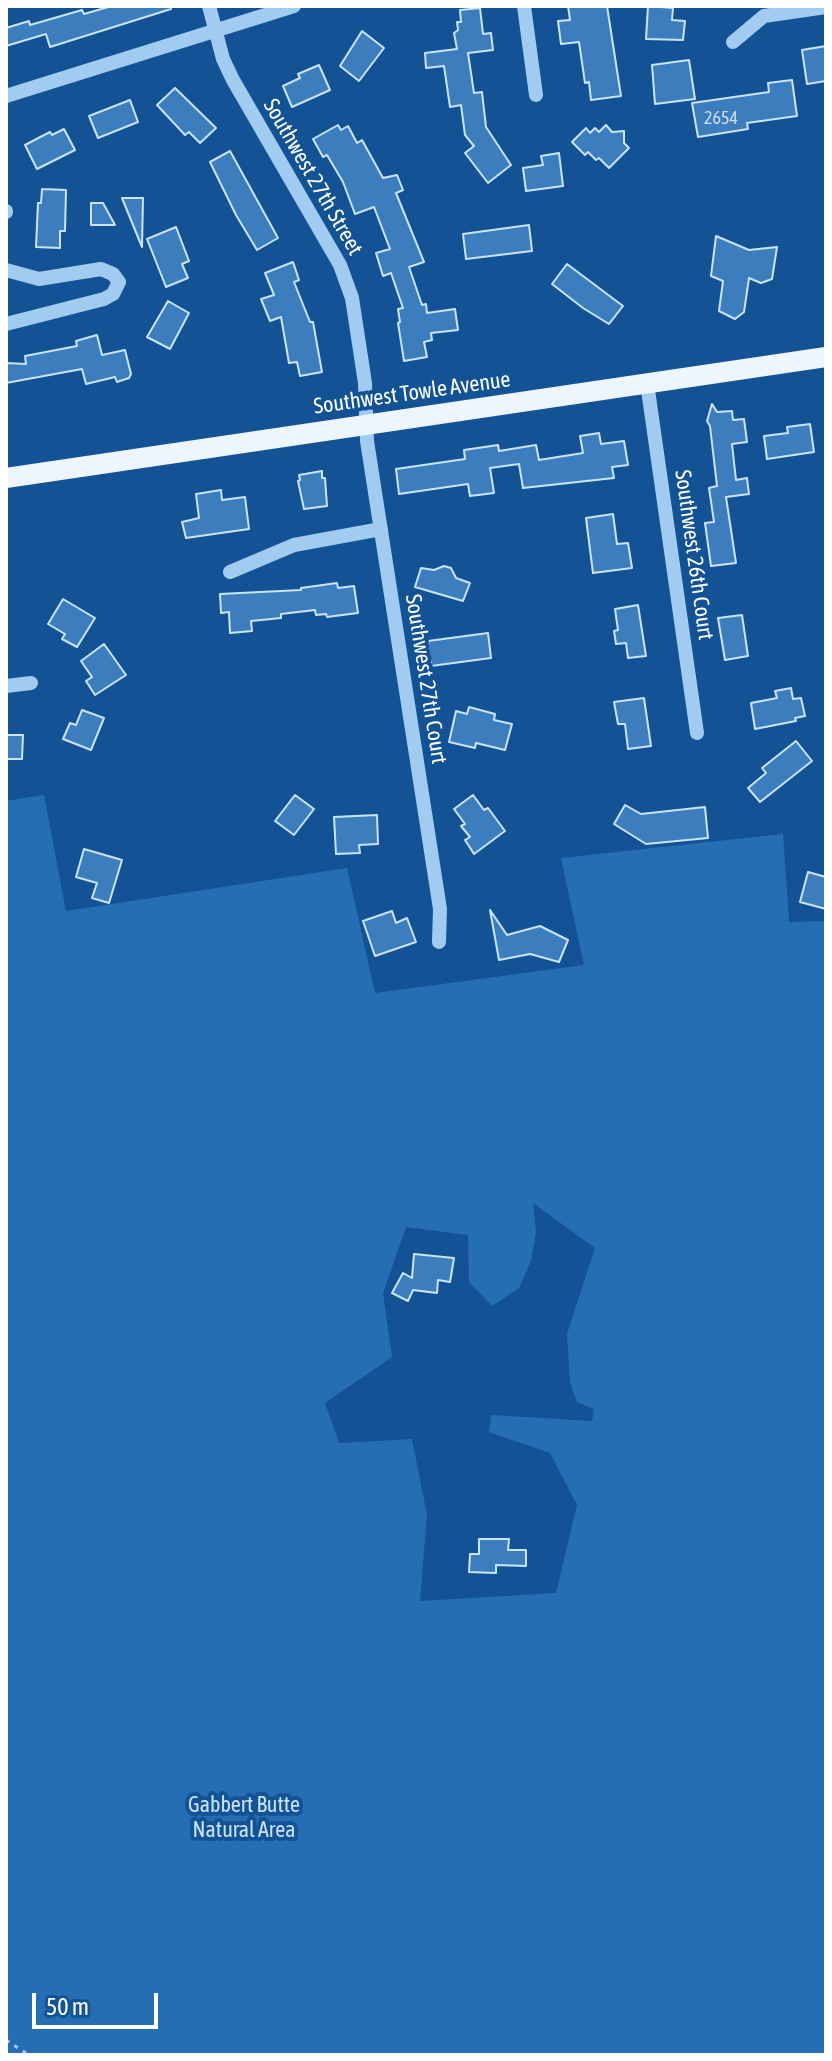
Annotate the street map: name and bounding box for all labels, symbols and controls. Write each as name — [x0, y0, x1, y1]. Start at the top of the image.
street label: Southwest 27th Street — [258, 94, 368, 260]
house number: 2654 — [704, 107, 738, 129]
street label: Southwest Towle Avenue — [312, 366, 512, 420]
street label: Southwest 26th Court — [669, 468, 719, 642]
street label: Southwest 27th Court — [400, 592, 452, 766]
park label: Gabbert Butte Natural Area — [188, 1792, 300, 1844]
scale bar — [36, 1977, 162, 2027]
text: 50 m — [46, 1993, 89, 2020]

